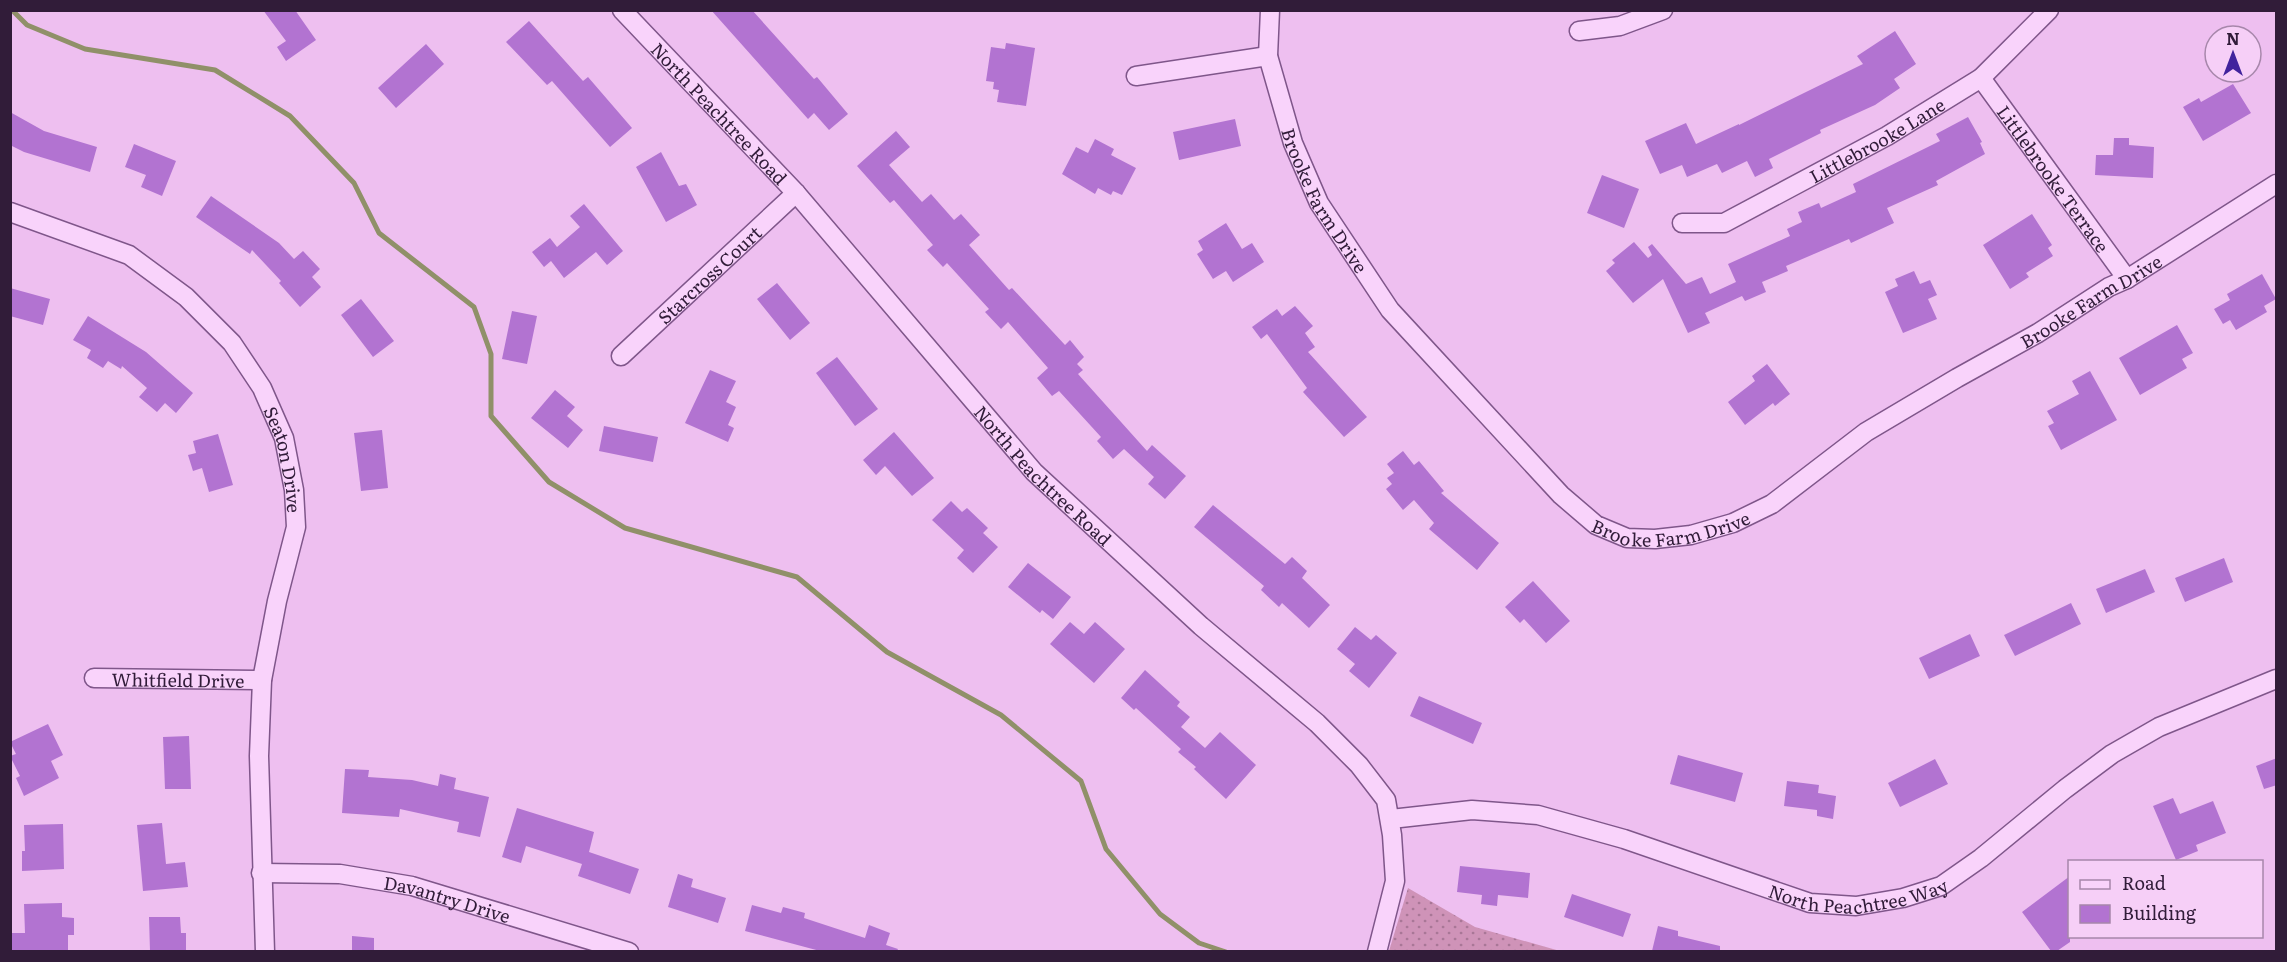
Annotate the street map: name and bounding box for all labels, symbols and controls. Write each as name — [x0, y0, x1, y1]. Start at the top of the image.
north arrow — [2203, 24, 2263, 84]
text: N — [2226, 26, 2240, 50]
street label: North Peachtree Road — [646, 36, 794, 190]
street label: Littlebrooke Lane — [1804, 90, 1950, 189]
street label: Littlebrooke Terrace — [1991, 99, 2117, 257]
street label: Brooke Farm Drive — [1276, 124, 1375, 278]
street label: Starcross Court — [651, 218, 767, 330]
street label: Brooke Farm Drive — [2015, 247, 2167, 354]
street label: North Peachtree Road — [969, 399, 1118, 551]
street label: Seaton Drive — [258, 401, 309, 513]
street label: Brooke Farm Drive — [1588, 503, 1754, 552]
street label: Whitfield Drive — [111, 665, 245, 693]
legend — [2068, 860, 2263, 938]
street label: Davantry Drive — [382, 868, 514, 929]
text: Road — [2122, 869, 2166, 896]
street label: North Peachtree Way — [1765, 871, 1954, 920]
text: Building — [2122, 899, 2197, 926]

